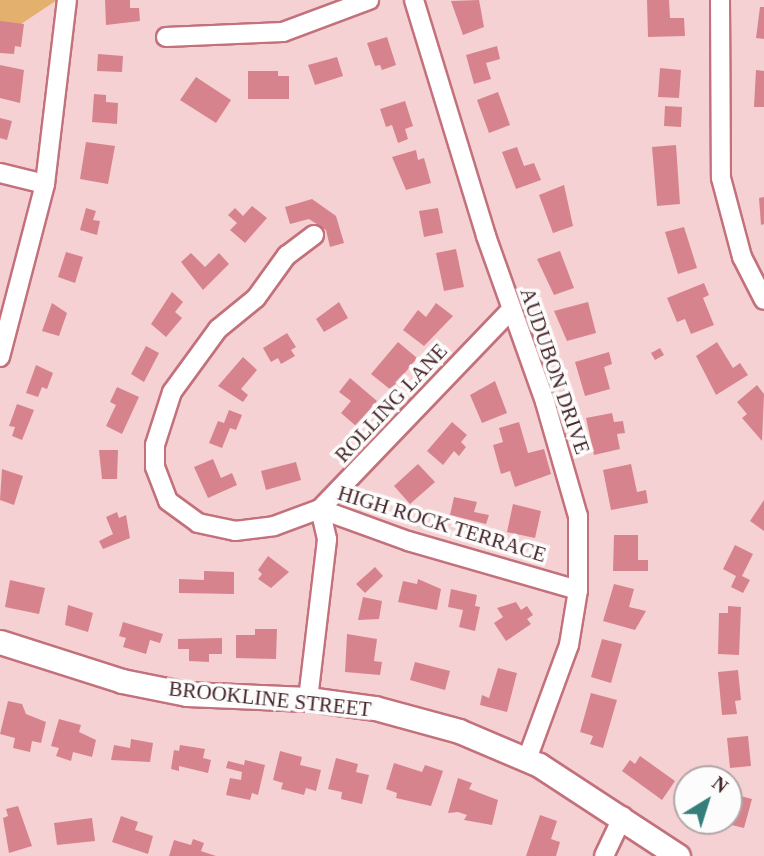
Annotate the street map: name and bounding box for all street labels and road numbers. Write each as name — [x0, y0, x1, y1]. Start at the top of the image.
street label: AUDUBON DRIVE — [515, 284, 595, 458]
street label: ROLLING LANE — [329, 338, 453, 468]
street label: HIGH ROCK TERRACE — [335, 480, 549, 568]
street label: BROOKLINE STREET — [167, 676, 373, 722]

